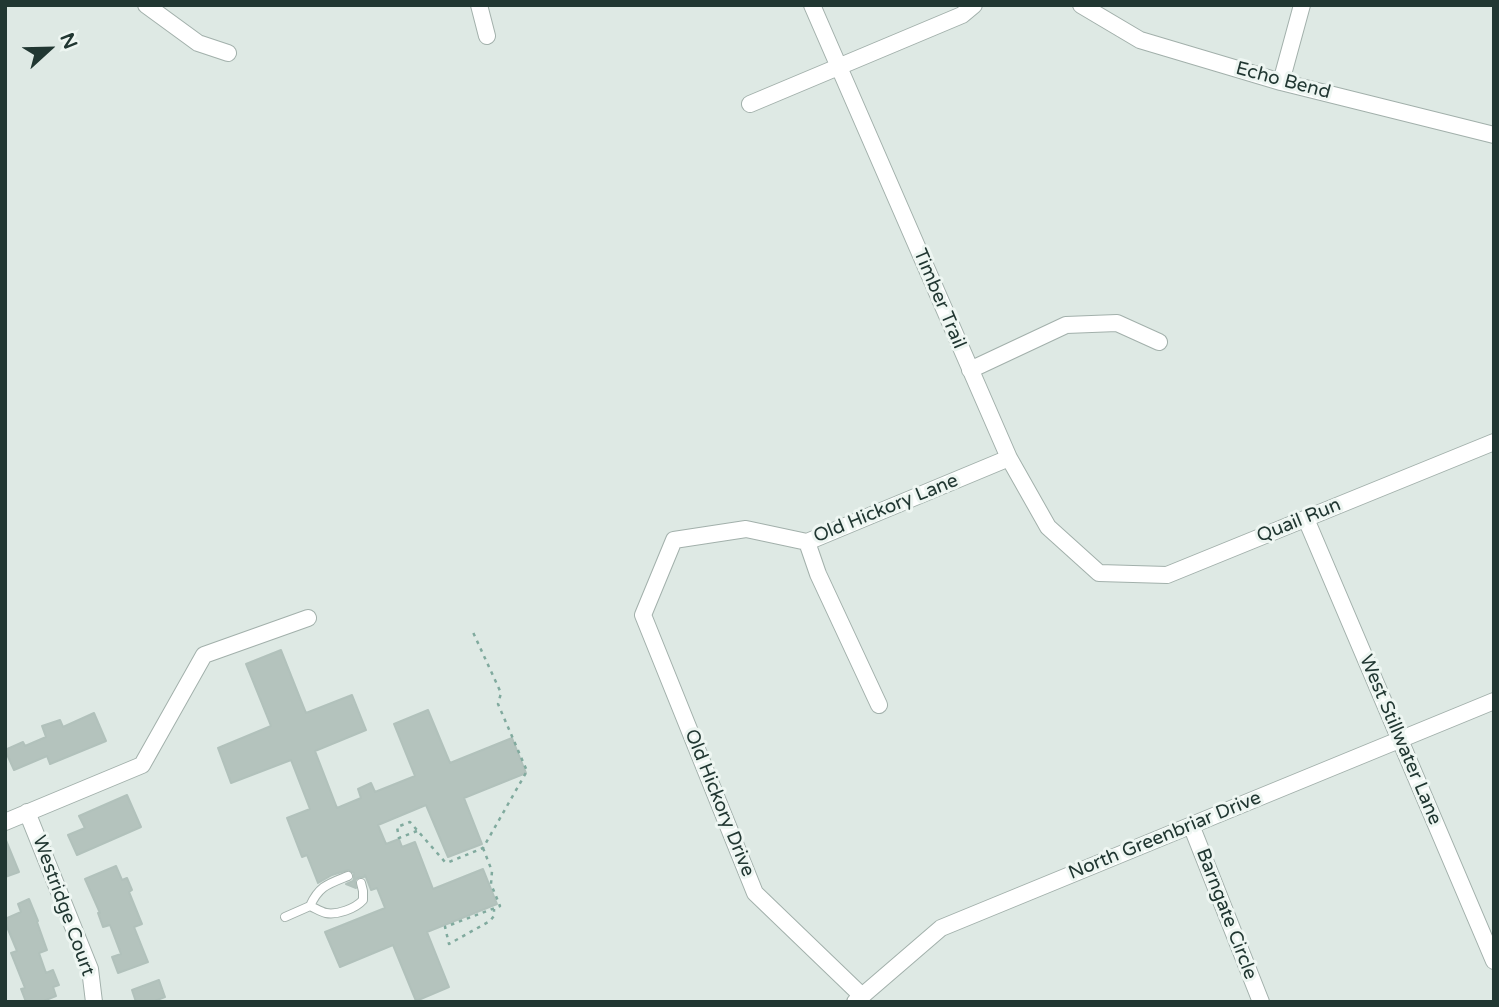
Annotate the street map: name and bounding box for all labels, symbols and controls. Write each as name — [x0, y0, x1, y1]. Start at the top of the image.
north arrow — [14, 14, 84, 84]
text: N — [55, 30, 82, 52]
street label: Echo Bend — [1233, 57, 1333, 105]
street label: Timber Trail — [908, 246, 970, 352]
street label: Old Hickory Lane — [810, 470, 962, 548]
street label: Quail Run — [1254, 494, 1344, 548]
street label: West Stillwater Lane — [1354, 652, 1446, 828]
street label: Old Hickory Drive — [679, 726, 759, 880]
street label: North Greenbriar Drive — [1065, 787, 1265, 885]
street label: Westridge Court — [27, 833, 99, 979]
street label: Barngate Circle — [1191, 845, 1261, 983]

